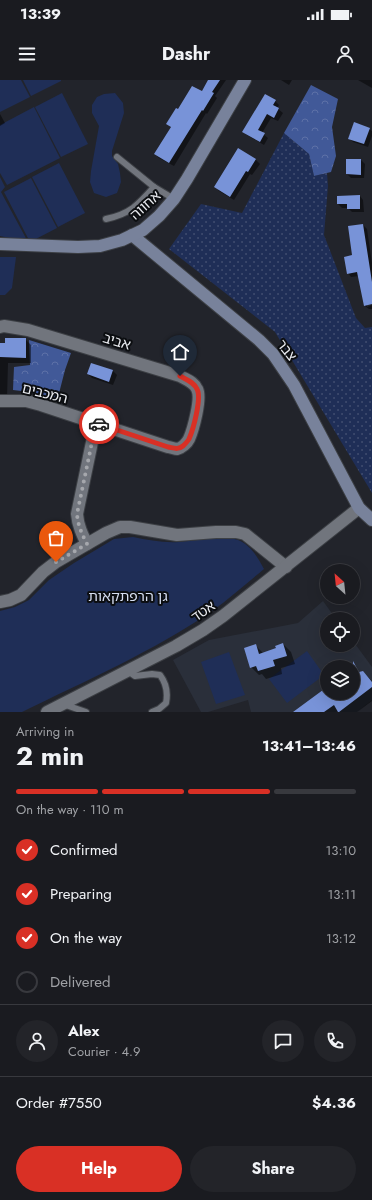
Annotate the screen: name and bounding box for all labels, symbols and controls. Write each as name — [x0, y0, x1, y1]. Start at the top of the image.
text: 13:39 — [20, 3, 61, 25]
text: Dashr — [162, 41, 210, 67]
icon: menu — [16, 43, 38, 65]
icon: person — [334, 43, 356, 65]
street label: אחווה — [125, 186, 165, 224]
street label: אביב — [101, 327, 134, 355]
pin — [163, 335, 197, 376]
street label: צבר — [272, 335, 302, 365]
icon: home — [169, 341, 191, 363]
street label: המכבים — [20, 378, 70, 408]
courier — [79, 404, 119, 444]
icon: car — [88, 413, 110, 435]
pin — [39, 521, 73, 562]
icon: bag — [45, 527, 67, 549]
north arrow — [320, 564, 360, 604]
map controls — [320, 564, 360, 700]
park label: גן הרפתקאות — [88, 586, 168, 606]
street label: אטד — [187, 596, 219, 626]
button: locate — [320, 612, 360, 652]
button: layers — [320, 660, 360, 700]
text: Arriving in — [16, 722, 74, 741]
text: 13:41–13:46 — [262, 735, 356, 757]
text: 2 min — [16, 737, 84, 775]
text: On the way · 110 m — [16, 800, 124, 819]
icon: check — [16, 839, 38, 861]
text: Confirmed — [50, 839, 118, 861]
text: 13:10 — [326, 841, 356, 860]
icon: check — [16, 883, 38, 905]
text: Preparing — [50, 883, 112, 905]
text: 13:11 — [327, 885, 356, 904]
icon: check — [16, 927, 38, 949]
text: On the way — [50, 927, 122, 949]
text: 13:12 — [326, 929, 356, 948]
text: Delivered — [50, 971, 111, 993]
button: person — [16, 1020, 58, 1062]
text: Alex — [68, 1020, 99, 1042]
button: chat — [262, 1020, 304, 1062]
button: phone — [314, 1020, 356, 1062]
text: Courier · 4.9 — [68, 1042, 141, 1061]
text: Order #7550 — [16, 1092, 102, 1114]
text: $4.36 — [312, 1092, 356, 1114]
button: Help — [16, 1146, 182, 1192]
button: Share — [190, 1146, 356, 1192]

